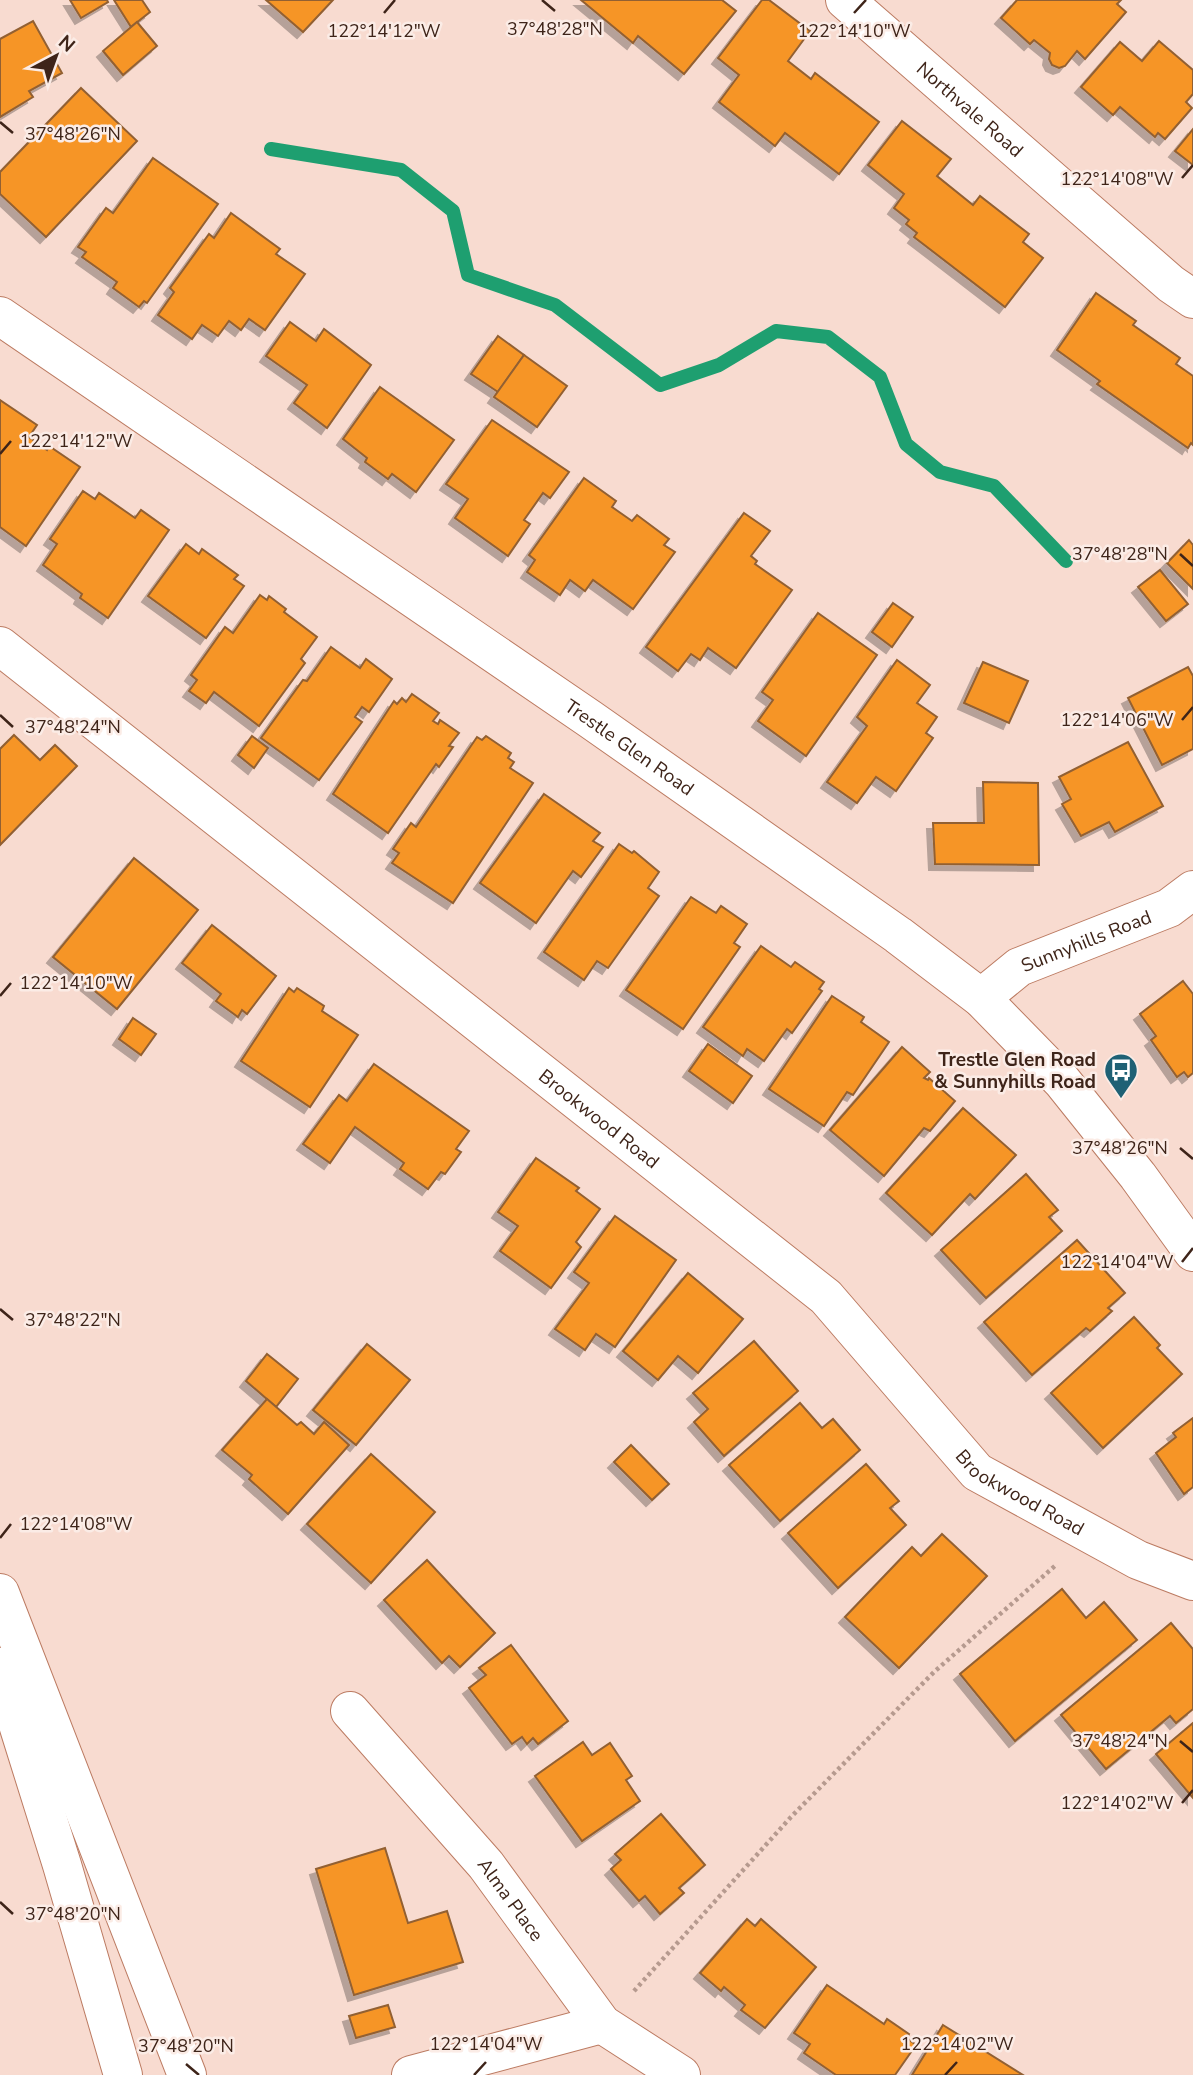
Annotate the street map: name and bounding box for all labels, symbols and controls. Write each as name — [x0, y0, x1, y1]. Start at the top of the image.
text: 37°48'28"N — [507, 17, 603, 41]
text: 122°14'12"W — [327, 19, 441, 43]
text: 122°14'10"W — [797, 19, 911, 43]
north arrow — [21, 21, 91, 91]
text: N — [53, 29, 80, 58]
street label: Northvale Road — [911, 56, 1028, 164]
text: 37°48'26"N — [25, 122, 121, 146]
text: 122°14'08"W — [1060, 167, 1174, 191]
text: 122°14'12"W — [19, 429, 133, 453]
text: 37°48'28"N — [1072, 542, 1168, 566]
street label: Trestle Glen Road — [559, 693, 699, 802]
text: 122°14'06"W — [1060, 708, 1174, 732]
text: 37°48'24"N — [25, 715, 121, 739]
street label: Sunnyhills Road — [1017, 904, 1155, 979]
text: 122°14'10"W — [19, 971, 133, 995]
place label: Trestle Glen Road & Sunnyhills Road — [934, 1047, 1096, 1095]
bus stop icon: Trestle Glen Road & Sunnyhills Road — [1102, 1051, 1140, 1100]
street label: Brookwood Road — [533, 1063, 664, 1175]
text: 37°48'26"N — [1072, 1136, 1168, 1160]
text: 122°14'04"W — [1060, 1250, 1174, 1274]
text: 37°48'22"N — [25, 1308, 121, 1332]
street label: Brookwood Road — [949, 1444, 1089, 1542]
text: 122°14'08"W — [19, 1512, 133, 1536]
text: 37°48'24"N — [1072, 1729, 1168, 1753]
text: 122°14'02"W — [1060, 1791, 1174, 1815]
street label: Alma Place — [471, 1853, 549, 1947]
text: 37°48'20"N — [25, 1902, 121, 1926]
text: 122°14'04"W — [429, 2032, 543, 2056]
text: 122°14'02"W — [900, 2032, 1014, 2056]
text: 37°48'20"N — [138, 2034, 234, 2058]

